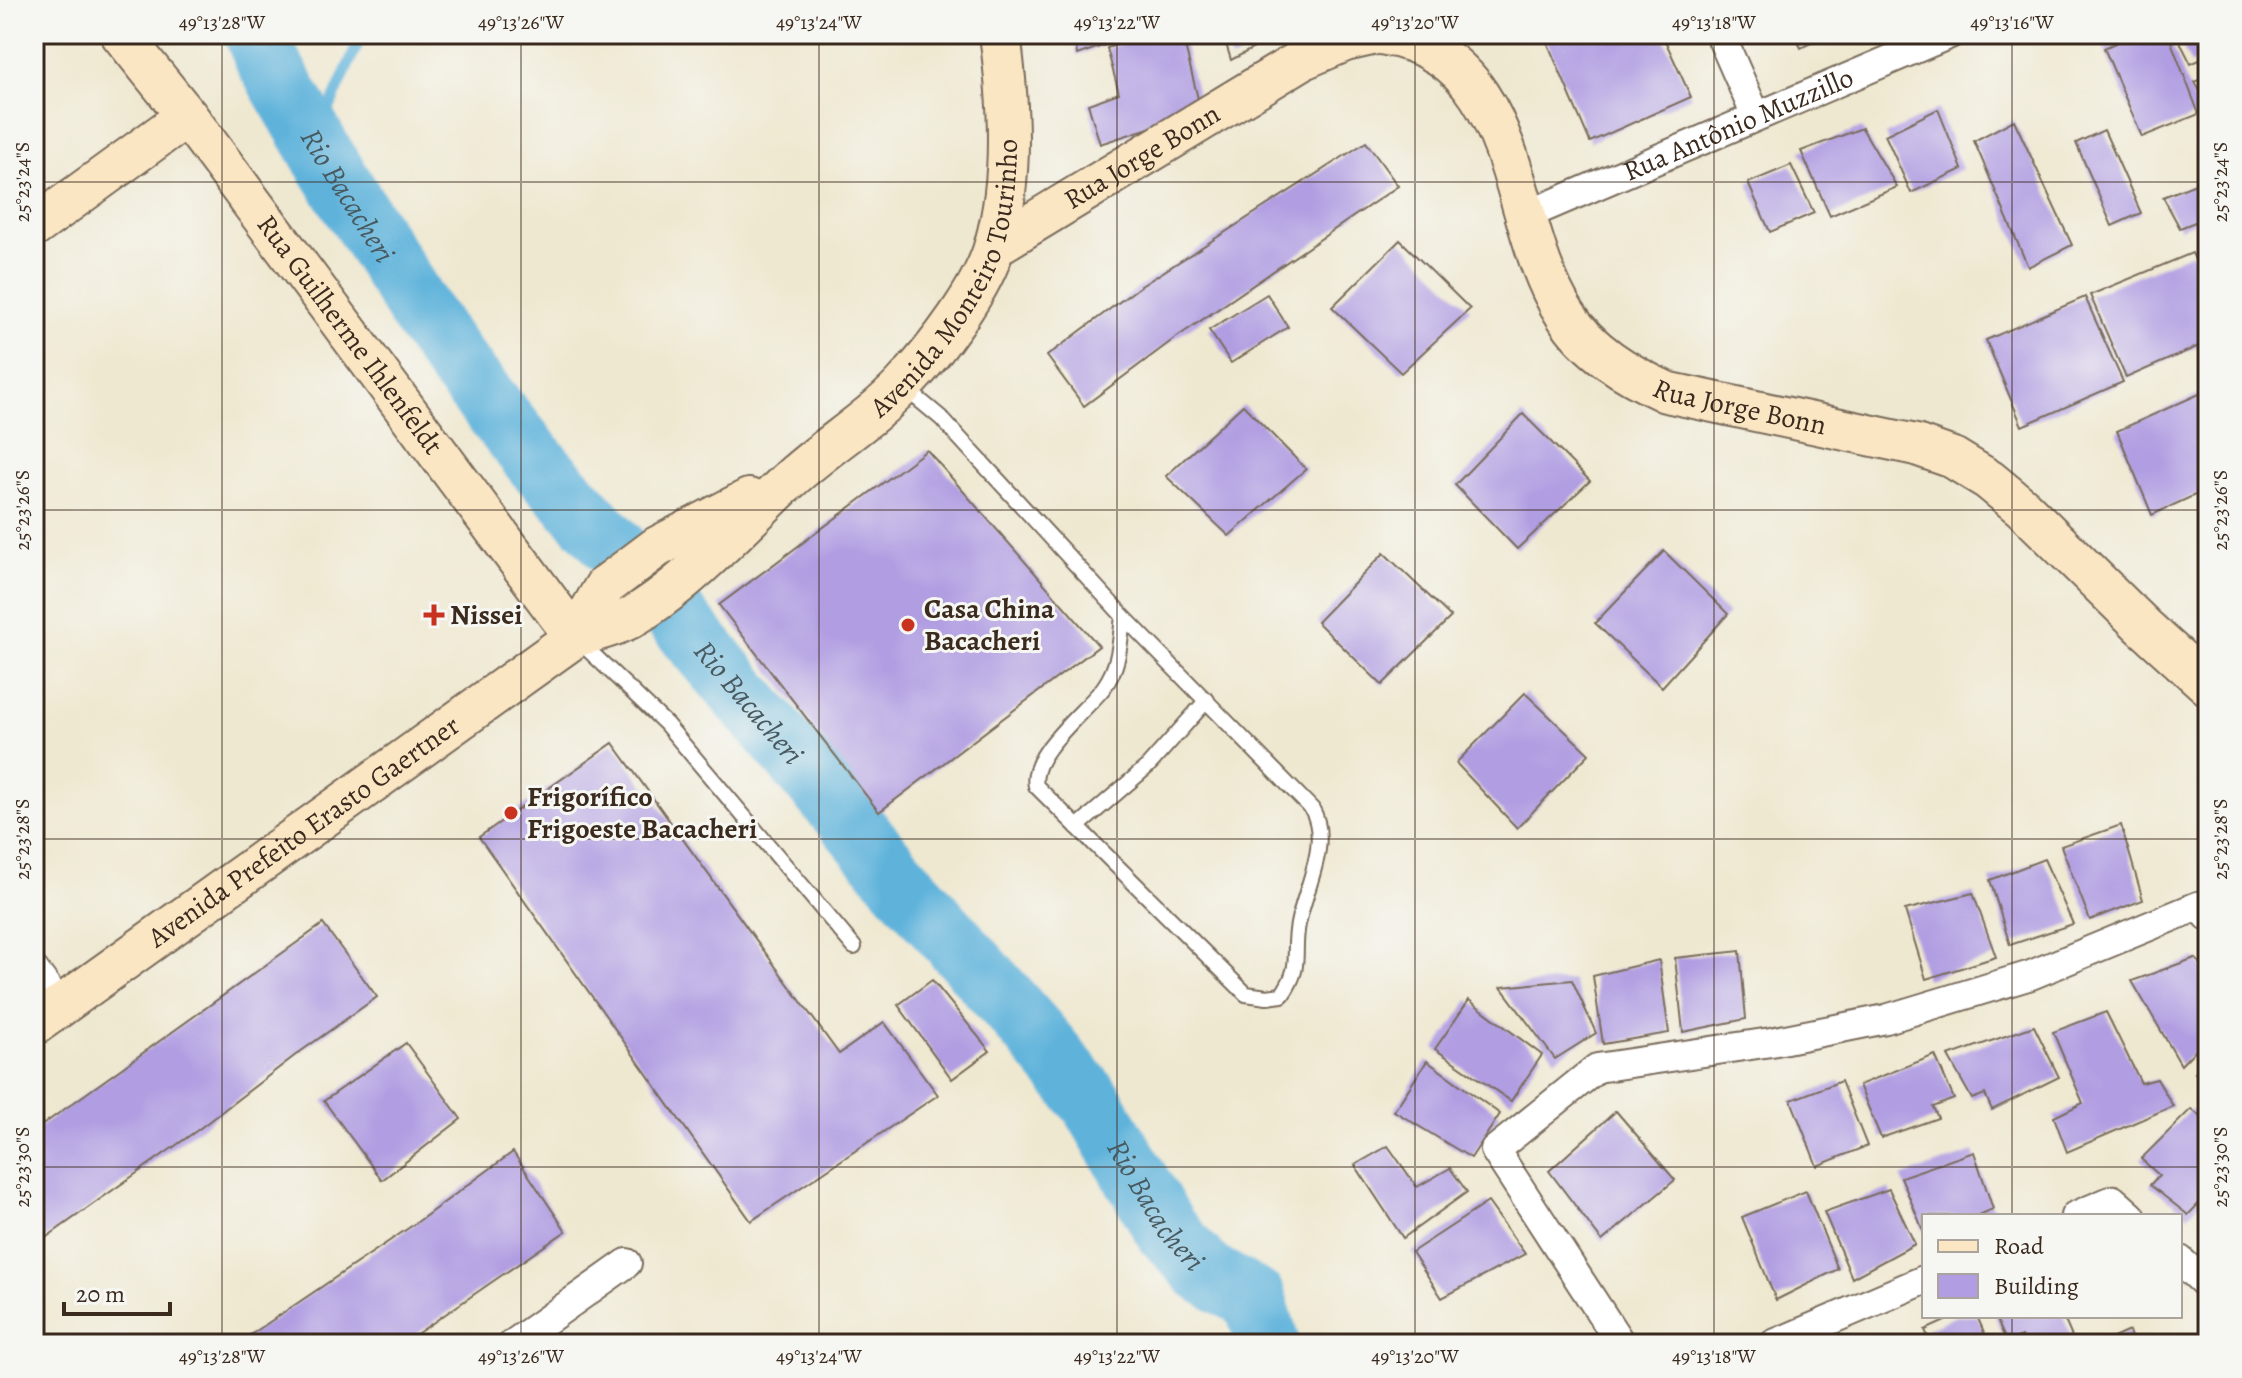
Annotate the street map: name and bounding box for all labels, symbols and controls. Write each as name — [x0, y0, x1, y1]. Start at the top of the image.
text: 49°13'28"W — [179, 9, 266, 36]
text: 49°13'26"W — [478, 9, 564, 36]
text: 49°13'24"W — [776, 9, 862, 36]
text: 49°13'22"W — [1074, 9, 1161, 36]
text: 49°13'20"W — [1371, 9, 1459, 36]
text: 49°13'18"W — [1672, 9, 1756, 36]
text: 49°13'16"W — [1970, 9, 2054, 36]
street label: Rua Antônio Muzzillo — [1618, 59, 1859, 191]
street label: Rua Jorge Bonn — [1057, 95, 1227, 219]
water label: Rio Bacacheri — [291, 121, 405, 270]
street label: Avenida Monteiro Tourinho — [861, 139, 1027, 427]
text: 25°23'24"S — [9, 142, 36, 222]
text: 25°23'24"S — [2207, 142, 2234, 222]
street label: Rua Guilherme Ihlenfeldt — [248, 207, 452, 462]
street label: Rua Jorge Bonn — [1646, 369, 1830, 444]
text: 25°23'26"S — [9, 470, 36, 550]
text: 25°23'26"S — [2207, 470, 2234, 550]
place label: Casa China Bacacheri — [924, 590, 1055, 660]
place label: Nissei — [450, 596, 522, 634]
marker: Nissei — [425, 606, 443, 624]
marker: Casa China Bacacheri — [899, 616, 917, 634]
water label: Rio Bacacheri — [685, 632, 813, 773]
street label: Avenida Prefeito Erasto Gaertner — [139, 707, 468, 957]
place label: Frigorífico Frigoeste Bacacheri — [527, 778, 757, 848]
text: 25°23'28"S — [9, 798, 36, 880]
text: 25°23'28"S — [2207, 798, 2234, 880]
marker: Frigorífico Frigoeste Bacacheri — [502, 804, 520, 822]
text: 25°23'30"S — [9, 1126, 36, 1208]
text: 25°23'30"S — [2207, 1126, 2234, 1208]
water label: Rio Bacacheri — [1098, 1132, 1214, 1280]
legend — [1922, 1214, 2182, 1318]
text: Road — [1994, 1230, 2044, 1262]
scale bar — [64, 1266, 170, 1316]
text: Building — [1994, 1270, 2079, 1302]
text: 20 m — [76, 1278, 125, 1310]
text: 49°13'28"W — [179, 1343, 266, 1370]
text: 49°13'26"W — [478, 1343, 564, 1370]
text: 49°13'24"W — [776, 1343, 862, 1370]
text: 49°13'22"W — [1074, 1343, 1161, 1370]
text: 49°13'20"W — [1371, 1343, 1459, 1370]
text: 49°13'18"W — [1672, 1343, 1756, 1370]

